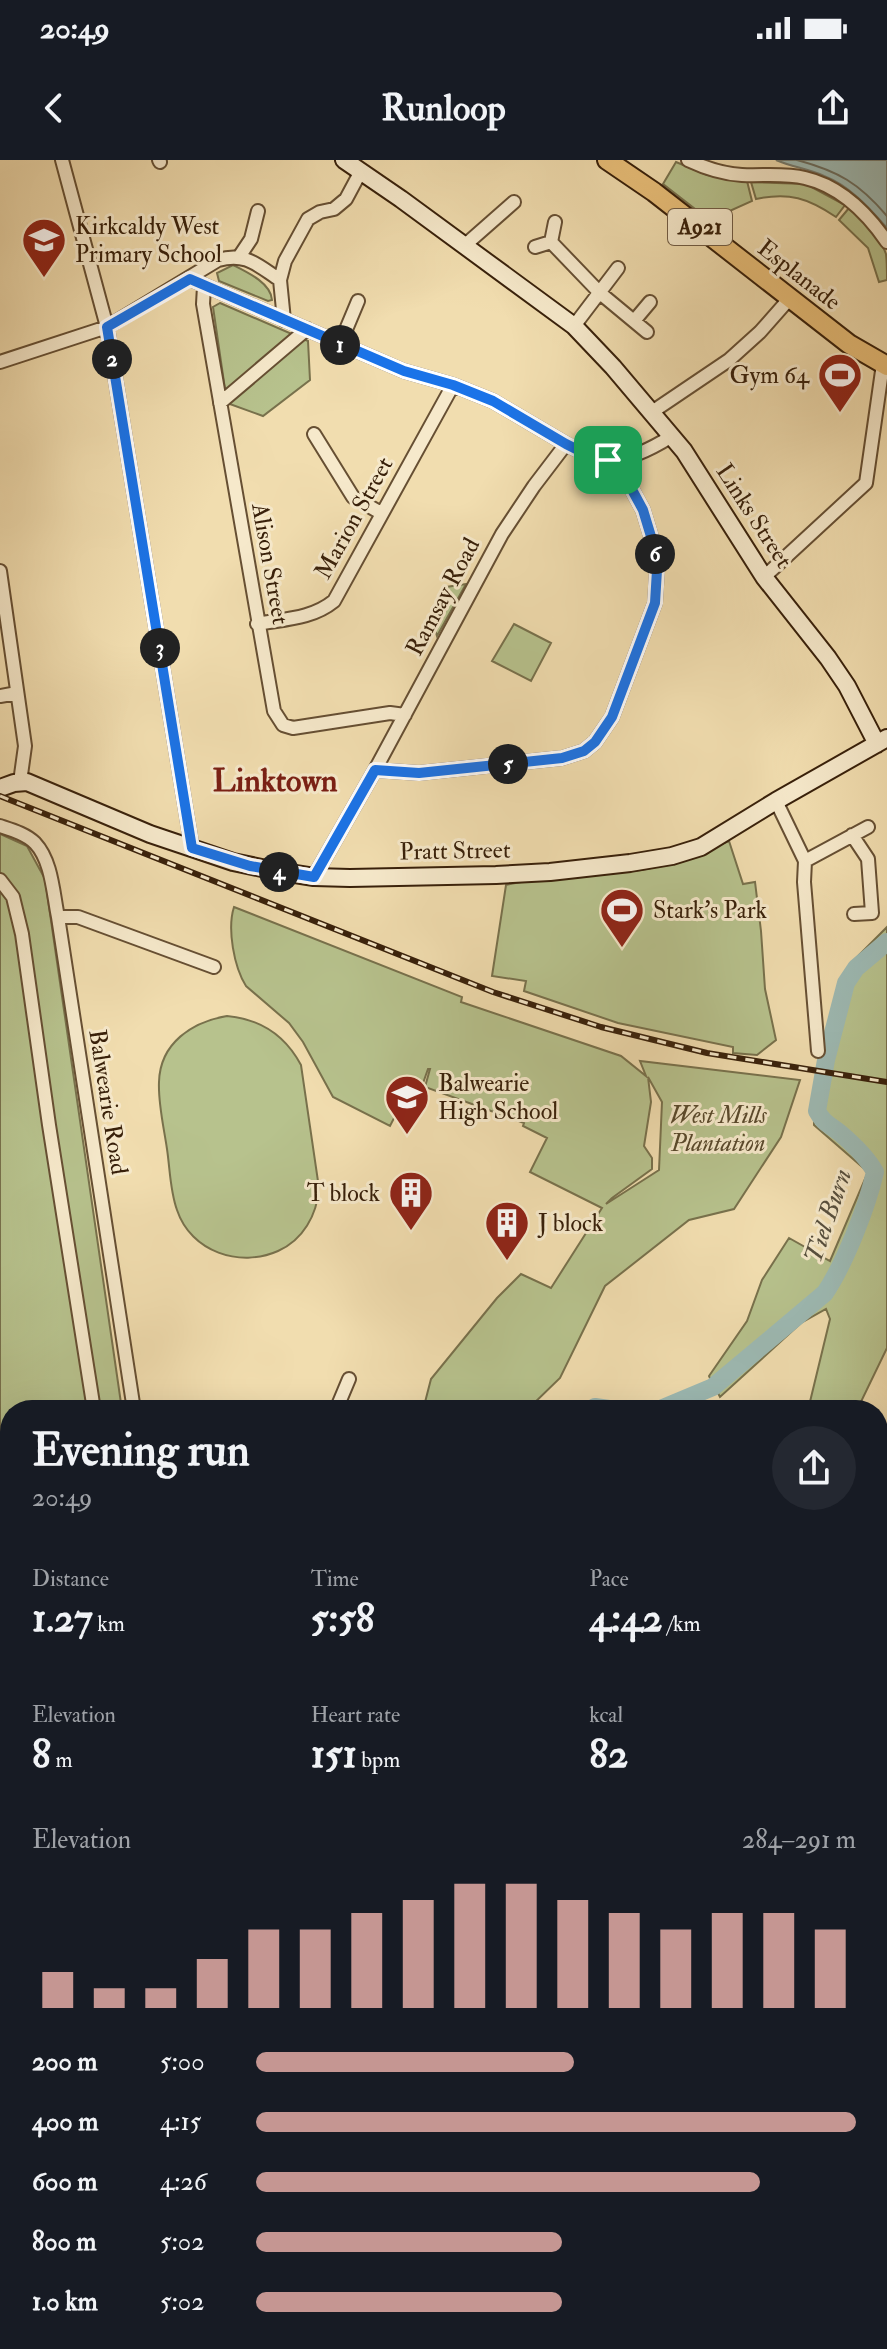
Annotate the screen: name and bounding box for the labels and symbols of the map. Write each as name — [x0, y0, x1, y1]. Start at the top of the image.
road number: A921 — [668, 209, 732, 245]
place label: Kirkcaldy West Primary School — [75, 211, 222, 270]
school or university icon: Kirkcaldy West Primary School — [20, 216, 68, 279]
street label: Esplanade — [751, 233, 847, 317]
pin: 1 — [320, 325, 360, 365]
pin: 2 — [92, 339, 132, 379]
sports icon: Gym 64 — [816, 351, 864, 414]
place label: Gym 64 — [730, 360, 810, 391]
pin — [574, 426, 642, 494]
street label: Marion Street — [308, 451, 400, 585]
street label: Links Street — [709, 458, 799, 574]
street label: Alison Street — [244, 500, 296, 627]
street label: Ramsay Road — [399, 532, 487, 661]
pin: 6 — [635, 534, 675, 574]
pin: 3 — [140, 628, 180, 668]
pin: 5 — [488, 744, 528, 784]
district label: Linktown — [213, 761, 338, 801]
street label: Pratt Street — [399, 835, 511, 867]
pin: 4 — [259, 852, 299, 892]
sports icon: Stark's Park — [598, 886, 646, 949]
place label: Stark's Park — [653, 895, 768, 926]
street label: Balwearie Road — [81, 1027, 135, 1177]
place label: Balwearie High School — [438, 1068, 558, 1127]
school or university icon: Balwearie High School — [383, 1073, 431, 1136]
park label: West Mills Plantation — [669, 1100, 767, 1159]
water label: Tiel Burn — [797, 1165, 859, 1267]
building icon: T block — [387, 1169, 435, 1232]
place label: T block — [307, 1178, 381, 1209]
building icon: J block — [483, 1199, 531, 1262]
place label: J block — [537, 1208, 604, 1239]

